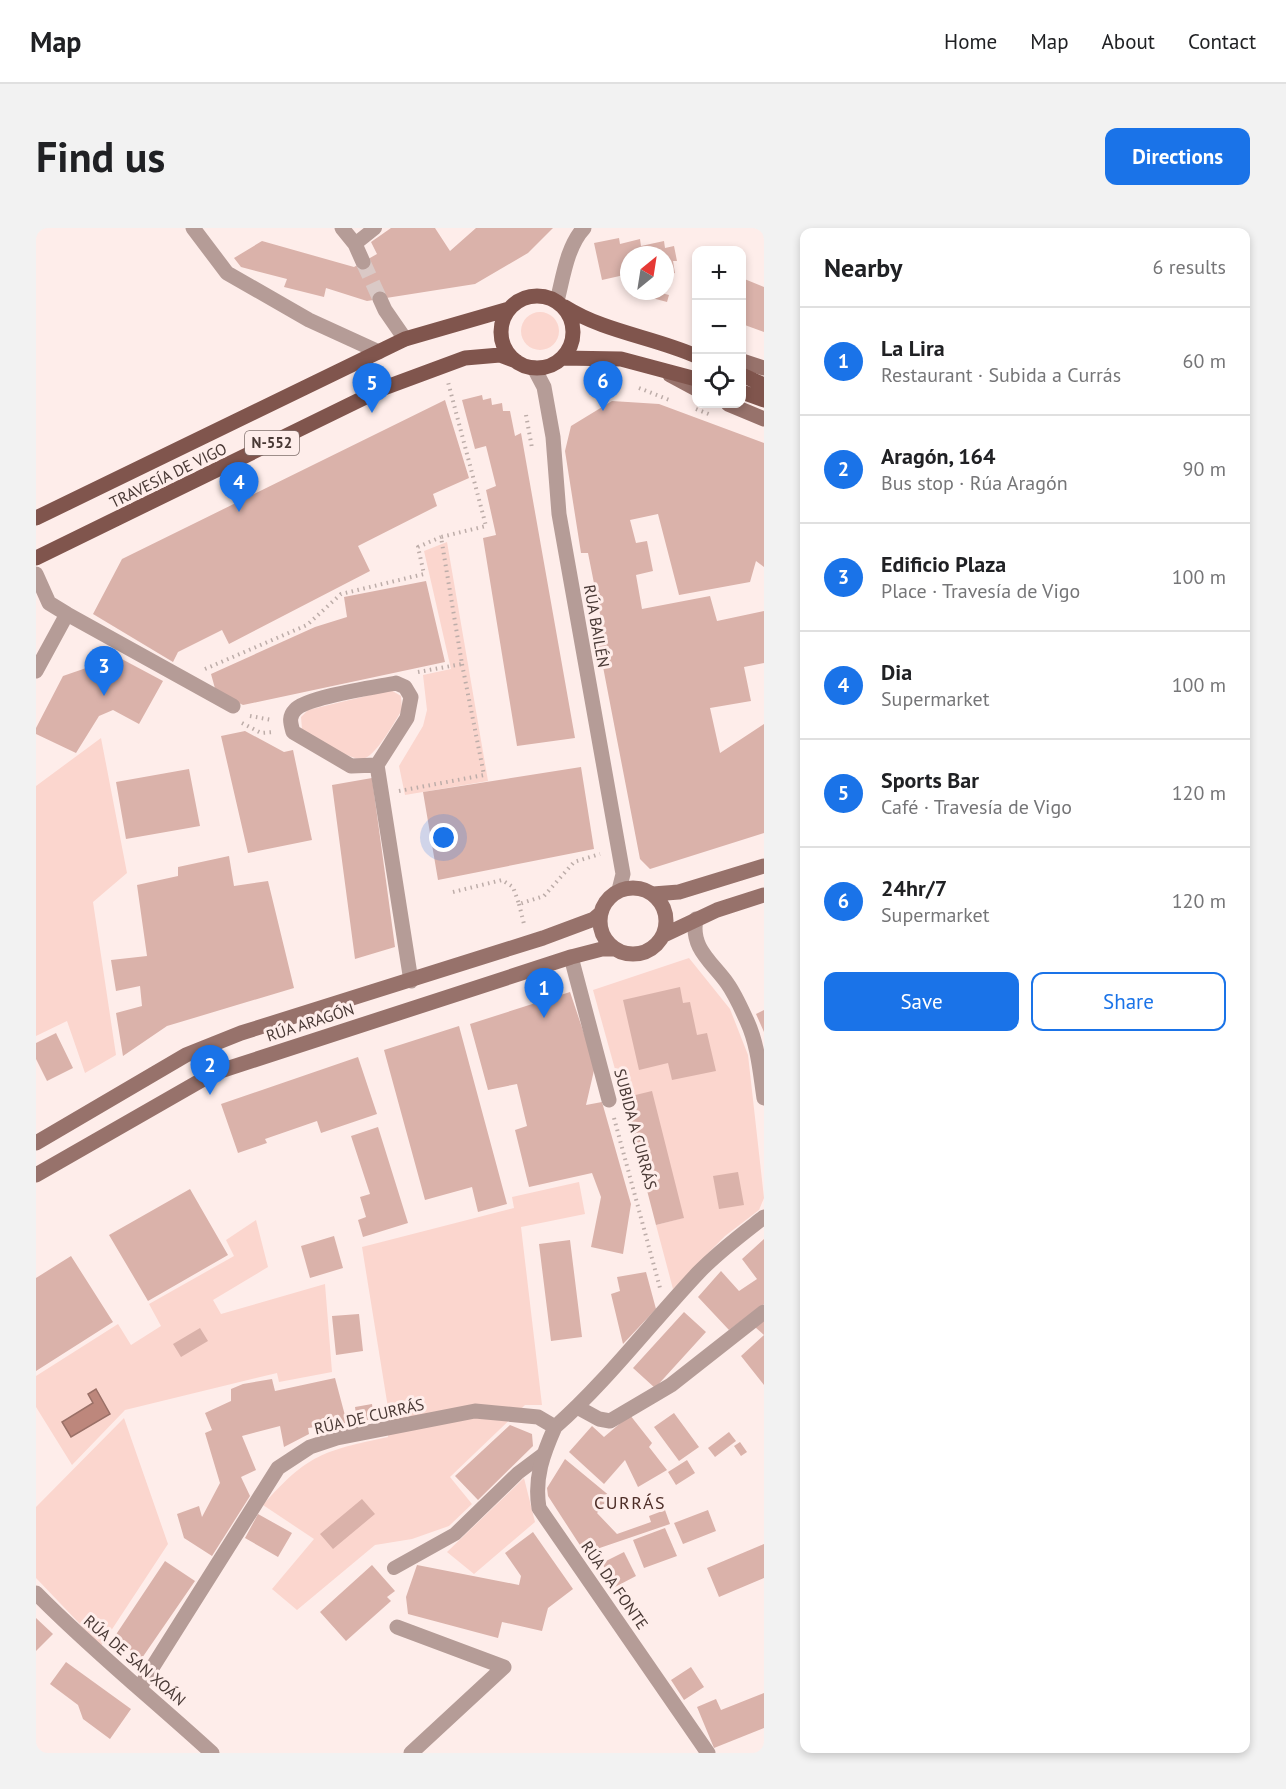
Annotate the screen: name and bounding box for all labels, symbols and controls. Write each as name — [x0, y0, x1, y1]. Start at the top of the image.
text: Map — [30, 23, 81, 60]
text: Home — [944, 28, 997, 55]
text: Map — [1030, 28, 1069, 55]
text: About — [1102, 28, 1155, 55]
text: Contact — [1188, 28, 1256, 55]
button: Directions — [1105, 128, 1250, 185]
text: Find us — [36, 129, 165, 184]
north arrow — [620, 246, 674, 300]
map controls — [692, 246, 746, 408]
button: + — [692, 246, 746, 300]
text: Nearby — [824, 251, 902, 284]
text: 6 results — [1153, 254, 1226, 280]
button: − — [692, 300, 746, 354]
text: La Lira — [881, 334, 945, 362]
text: 1 — [838, 348, 849, 374]
text: 60 m — [1183, 348, 1226, 374]
button: locate — [692, 354, 746, 408]
pin: 6 — [584, 362, 622, 411]
text: Restaurant · Subida a Currás — [881, 362, 1121, 388]
pin: 5 — [352, 364, 392, 413]
road number: N-552 — [245, 431, 299, 455]
street label: TRAVESÍA DE VIGO — [106, 438, 230, 512]
text: Aragón, 164 — [881, 442, 996, 470]
text: 2 — [838, 456, 849, 482]
text: 90 m — [1183, 456, 1226, 482]
pin: 4 — [220, 462, 258, 512]
text: Bus stop · Rúa Aragón — [881, 470, 1068, 496]
text: Edificio Plaza — [881, 550, 1006, 578]
text: 3 — [838, 564, 849, 590]
text: 100 m — [1172, 564, 1226, 590]
text: Place · Travesía de Vigo — [881, 578, 1080, 604]
street label: RÚA BAILÉN — [580, 583, 614, 669]
pin: 3 — [84, 646, 124, 696]
text: Dia — [881, 658, 912, 686]
text: 4 — [838, 672, 849, 698]
text: 100 m — [1172, 672, 1226, 698]
text: Supermarket — [881, 686, 989, 712]
text: Sports Bar — [881, 766, 979, 794]
text: 5 — [838, 780, 849, 806]
text: 120 m — [1172, 780, 1226, 806]
text: Café · Travesía de Vigo — [881, 794, 1072, 820]
your location — [429, 823, 458, 852]
text: 24hr/7 — [881, 874, 947, 902]
text: 6 — [838, 888, 849, 914]
text: 120 m — [1172, 888, 1226, 914]
text: Supermarket — [881, 902, 989, 928]
pin: 1 — [524, 968, 564, 1018]
button: Save — [824, 972, 1019, 1031]
button: Share — [1031, 972, 1226, 1031]
street label: RÚA ARAGÓN — [263, 998, 357, 1046]
pin: 2 — [190, 1046, 230, 1095]
street label: SUBIDA A CURRÁS — [610, 1066, 662, 1192]
street label: RÚA DE CURRÁS — [312, 1394, 426, 1438]
district label: CURRÁS — [594, 1491, 666, 1514]
street label: RÚA DA FONTE — [577, 1537, 653, 1633]
street label: RÚA DE SAN XOÁN — [80, 1610, 190, 1710]

